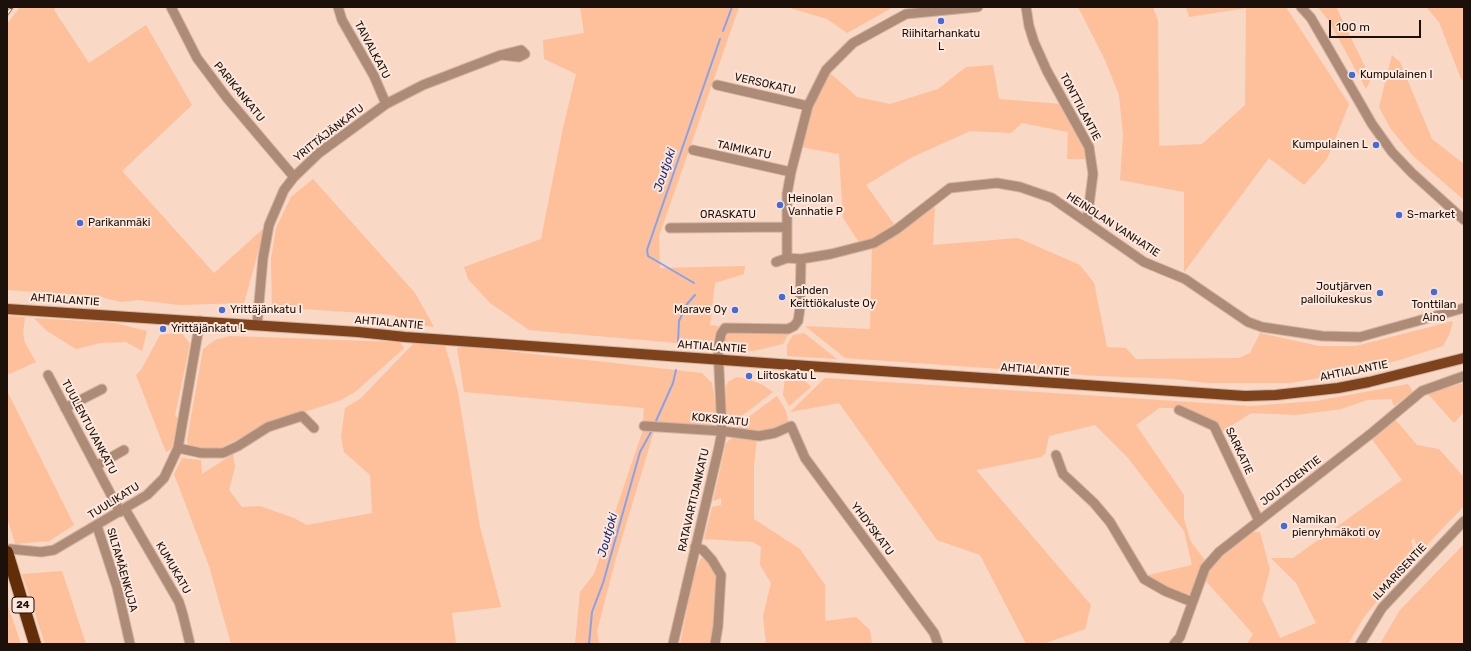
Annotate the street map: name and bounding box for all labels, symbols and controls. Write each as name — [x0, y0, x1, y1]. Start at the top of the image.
scale bar — [1331, 12, 1423, 38]
marker: Riihitarhankatu L — [936, 16, 946, 26]
street label: TAIVALKATU — [351, 19, 393, 81]
text: 100 m — [1336, 20, 1370, 34]
place label: Riihitarhankatu L — [902, 27, 980, 53]
street label: PARIKANKATU — [211, 59, 267, 125]
place label: Kumpulainen I — [1360, 68, 1433, 82]
marker: Kumpulainen I — [1347, 70, 1357, 80]
street label: VERSOKATU — [733, 71, 797, 97]
street label: TONTTILANTIE — [1057, 71, 1103, 143]
street label: YRITTÄJÄNKATU — [291, 101, 367, 165]
street label: TAIMIKATU — [716, 138, 772, 162]
place label: Kumpulainen L — [1292, 138, 1368, 152]
marker: Kumpulainen L — [1371, 140, 1381, 150]
water label: Joutjoki — [651, 146, 679, 194]
street label: HEINOLAN VANHATIE — [1064, 190, 1162, 260]
place label: Heinolan Vanhatie P — [788, 192, 843, 218]
marker: Heinolan Vanhatie P — [775, 200, 785, 210]
street label: ORASKATU — [700, 208, 756, 222]
place label: S-market — [1407, 208, 1455, 222]
marker: S-market — [1394, 210, 1404, 220]
place label: Parikanmäki — [88, 216, 150, 230]
marker: Parikanmäki — [75, 218, 85, 228]
place label: Joutjärven palloilukeskus — [1301, 280, 1372, 306]
place label: Lahden Keittiökaluste Oy — [790, 284, 876, 310]
marker: Tonttilan Aino — [1429, 287, 1439, 297]
marker: Joutjärven palloilukeskus — [1375, 288, 1385, 298]
street label: AHTIALANTIE — [30, 291, 100, 309]
marker: Lahden Keittiökaluste Oy — [777, 292, 787, 302]
place label: Tonttilan Aino — [1412, 298, 1456, 324]
place label: Yrittäjänkatu I — [230, 303, 302, 317]
place label: Marave Oy — [674, 303, 727, 317]
marker: Yrittäjänkatu I — [217, 305, 227, 315]
marker: Marave Oy — [730, 305, 740, 315]
street label: AHTIALANTIE — [354, 313, 424, 333]
place label: Yrittäjänkatu L — [171, 322, 246, 336]
marker: Yrittäjänkatu L — [158, 324, 168, 334]
street label: AHTIALANTIE — [677, 338, 747, 356]
street label: AHTIALANTIE — [1319, 358, 1389, 384]
street label: AHTIALANTIE — [1000, 361, 1070, 379]
place label: Liitoskatu L — [757, 369, 816, 383]
marker: Liitoskatu L — [744, 371, 754, 381]
street label: TUULENTUVANKATU — [58, 377, 120, 477]
street label: KOKSIKATU — [691, 410, 749, 430]
street label: SARKATIE — [1222, 425, 1256, 477]
street label: RATAVARTIJANKATU — [676, 447, 712, 553]
street label: JOUTJOENTIE — [1258, 453, 1324, 509]
street label: TUULIKATU — [86, 480, 142, 522]
street label: YHDYSKATU — [848, 500, 896, 558]
water label: Joutjoki — [595, 511, 621, 559]
place label: Namikan pienryhmäkoti oy — [1292, 513, 1380, 539]
marker: Namikan pienryhmäkoti oy — [1279, 521, 1289, 531]
street label: SILTAMÄENKUJA — [104, 527, 140, 613]
street label: KUMUKATU — [153, 540, 193, 596]
street label: ILMARISENTIE — [1370, 541, 1430, 603]
road number: 24 — [12, 597, 34, 613]

